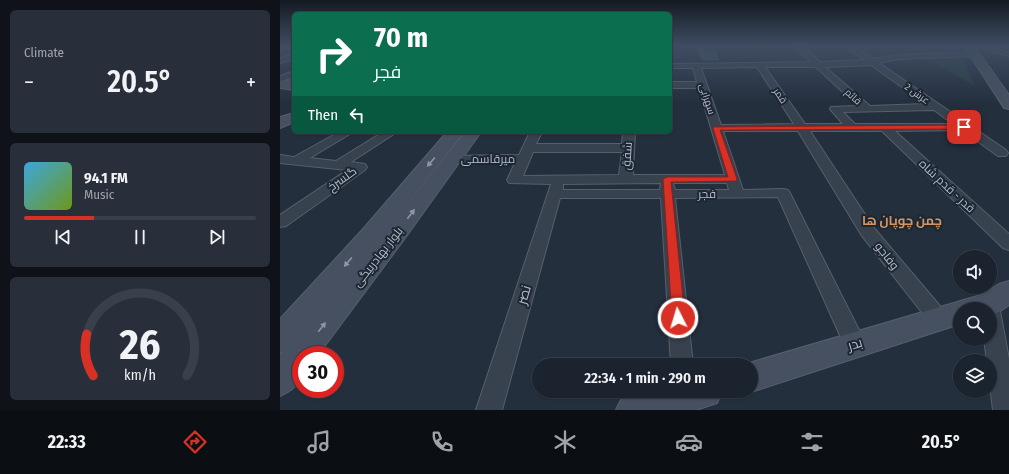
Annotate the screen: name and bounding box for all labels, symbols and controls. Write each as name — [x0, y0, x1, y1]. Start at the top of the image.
text: 70 m — [374, 21, 428, 54]
icon: right — [308, 28, 360, 80]
text: Climate — [24, 45, 64, 60]
text: فجر — [374, 61, 401, 83]
text: 20.5° — [107, 64, 173, 100]
text: − — [24, 69, 34, 96]
text: + — [246, 69, 256, 96]
street label: عرش 2 — [902, 81, 932, 107]
street label: سهرابی — [696, 82, 718, 116]
street label: قمر — [770, 85, 789, 106]
street label: قائم — [842, 86, 864, 108]
icon: left — [346, 104, 368, 126]
text: Then — [308, 106, 338, 124]
pin — [947, 110, 981, 144]
icon: arrive — [953, 116, 975, 138]
street label: شفق — [619, 141, 635, 171]
street label: میرقاسمی — [461, 152, 515, 166]
one-way arrow — [427, 157, 436, 167]
street label: قدر - قدم شاه — [915, 157, 978, 216]
street label: گلسرخ — [325, 164, 360, 195]
text: 94.1 FM — [84, 169, 128, 187]
text: Music — [84, 187, 114, 202]
street label: فجر — [697, 187, 716, 201]
one-way arrow — [407, 209, 415, 220]
district label: چمن چوپان ها — [862, 213, 942, 230]
street label: بلوار بهادربیگی — [350, 224, 406, 290]
icon: previous — [52, 226, 74, 248]
icon: pause — [129, 226, 151, 248]
icon: next — [206, 226, 228, 248]
street label: وفاجو — [872, 239, 902, 273]
map controls — [953, 250, 997, 398]
button: sound — [953, 250, 997, 294]
one-way arrow — [343, 256, 352, 267]
street label: نصر — [513, 283, 535, 308]
position arrow — [657, 297, 699, 339]
button: search — [953, 302, 997, 346]
text: 26 — [118, 320, 161, 370]
one-way arrow — [317, 322, 326, 333]
street label: بدر — [844, 334, 865, 355]
speed limit sign: 30 — [292, 346, 344, 398]
button: layers — [953, 354, 997, 398]
text: km/h — [124, 367, 156, 384]
text: 22:34 · 1 min · 290 m — [584, 369, 706, 387]
icon: directions — [181, 428, 209, 456]
icon: music — [305, 428, 333, 456]
icon: phone — [428, 428, 456, 456]
icon: climate — [551, 428, 579, 456]
icon: car — [675, 428, 703, 456]
icon: filters — [798, 428, 826, 456]
text: 22:33 — [48, 431, 86, 453]
text: 20.5° — [922, 431, 961, 453]

